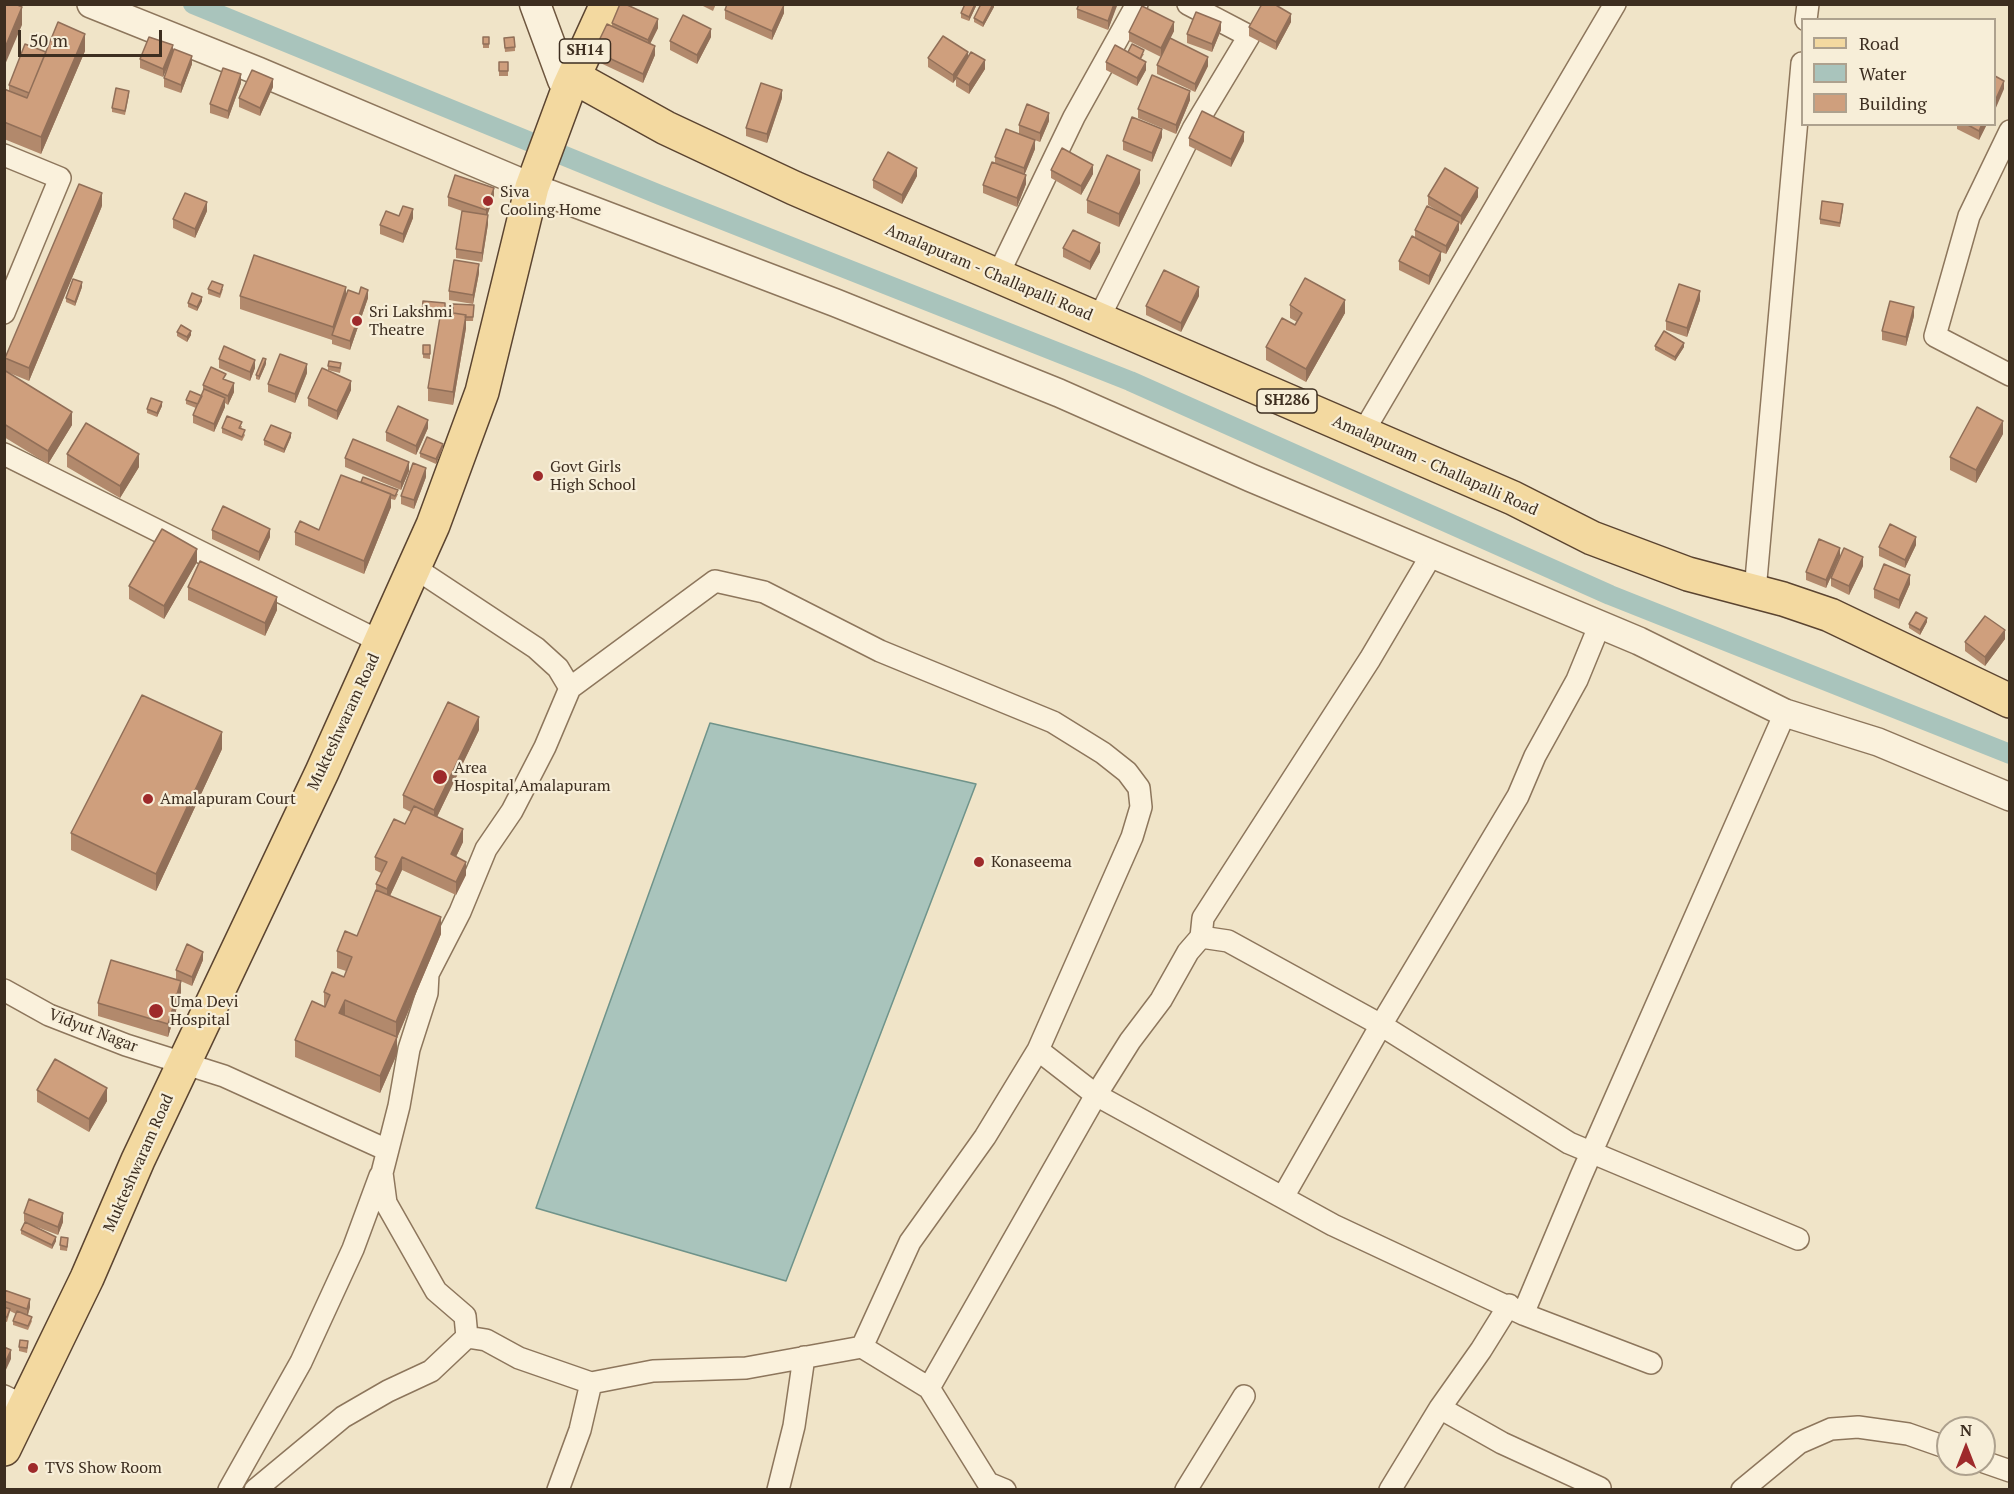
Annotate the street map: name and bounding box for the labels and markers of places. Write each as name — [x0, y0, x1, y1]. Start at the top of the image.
place label: Siva Cooling Home — [500, 182, 601, 220]
marker: Siva Cooling Home — [481, 194, 495, 208]
place label: Sri Lakshmi Theatre — [369, 302, 452, 340]
marker: Sri Lakshmi Theatre — [350, 314, 364, 328]
place label: Govt Girls High School — [550, 457, 636, 495]
marker: Govt Girls High School — [531, 469, 545, 483]
place label: Area Hospital,Amalapuram — [454, 758, 611, 796]
marker: Area Hospital,Amalapuram — [431, 768, 449, 786]
place label: Amalapuram Court — [160, 789, 296, 809]
marker: Amalapuram Court — [141, 792, 155, 806]
place label: Konaseema — [991, 852, 1072, 872]
marker: Konaseema — [972, 855, 986, 869]
place label: Uma Devi Hospital — [170, 992, 239, 1030]
marker: Uma Devi Hospital — [147, 1002, 165, 1020]
place label: TVS Show Room — [45, 1458, 162, 1478]
marker: TVS Show Room — [26, 1461, 40, 1475]

